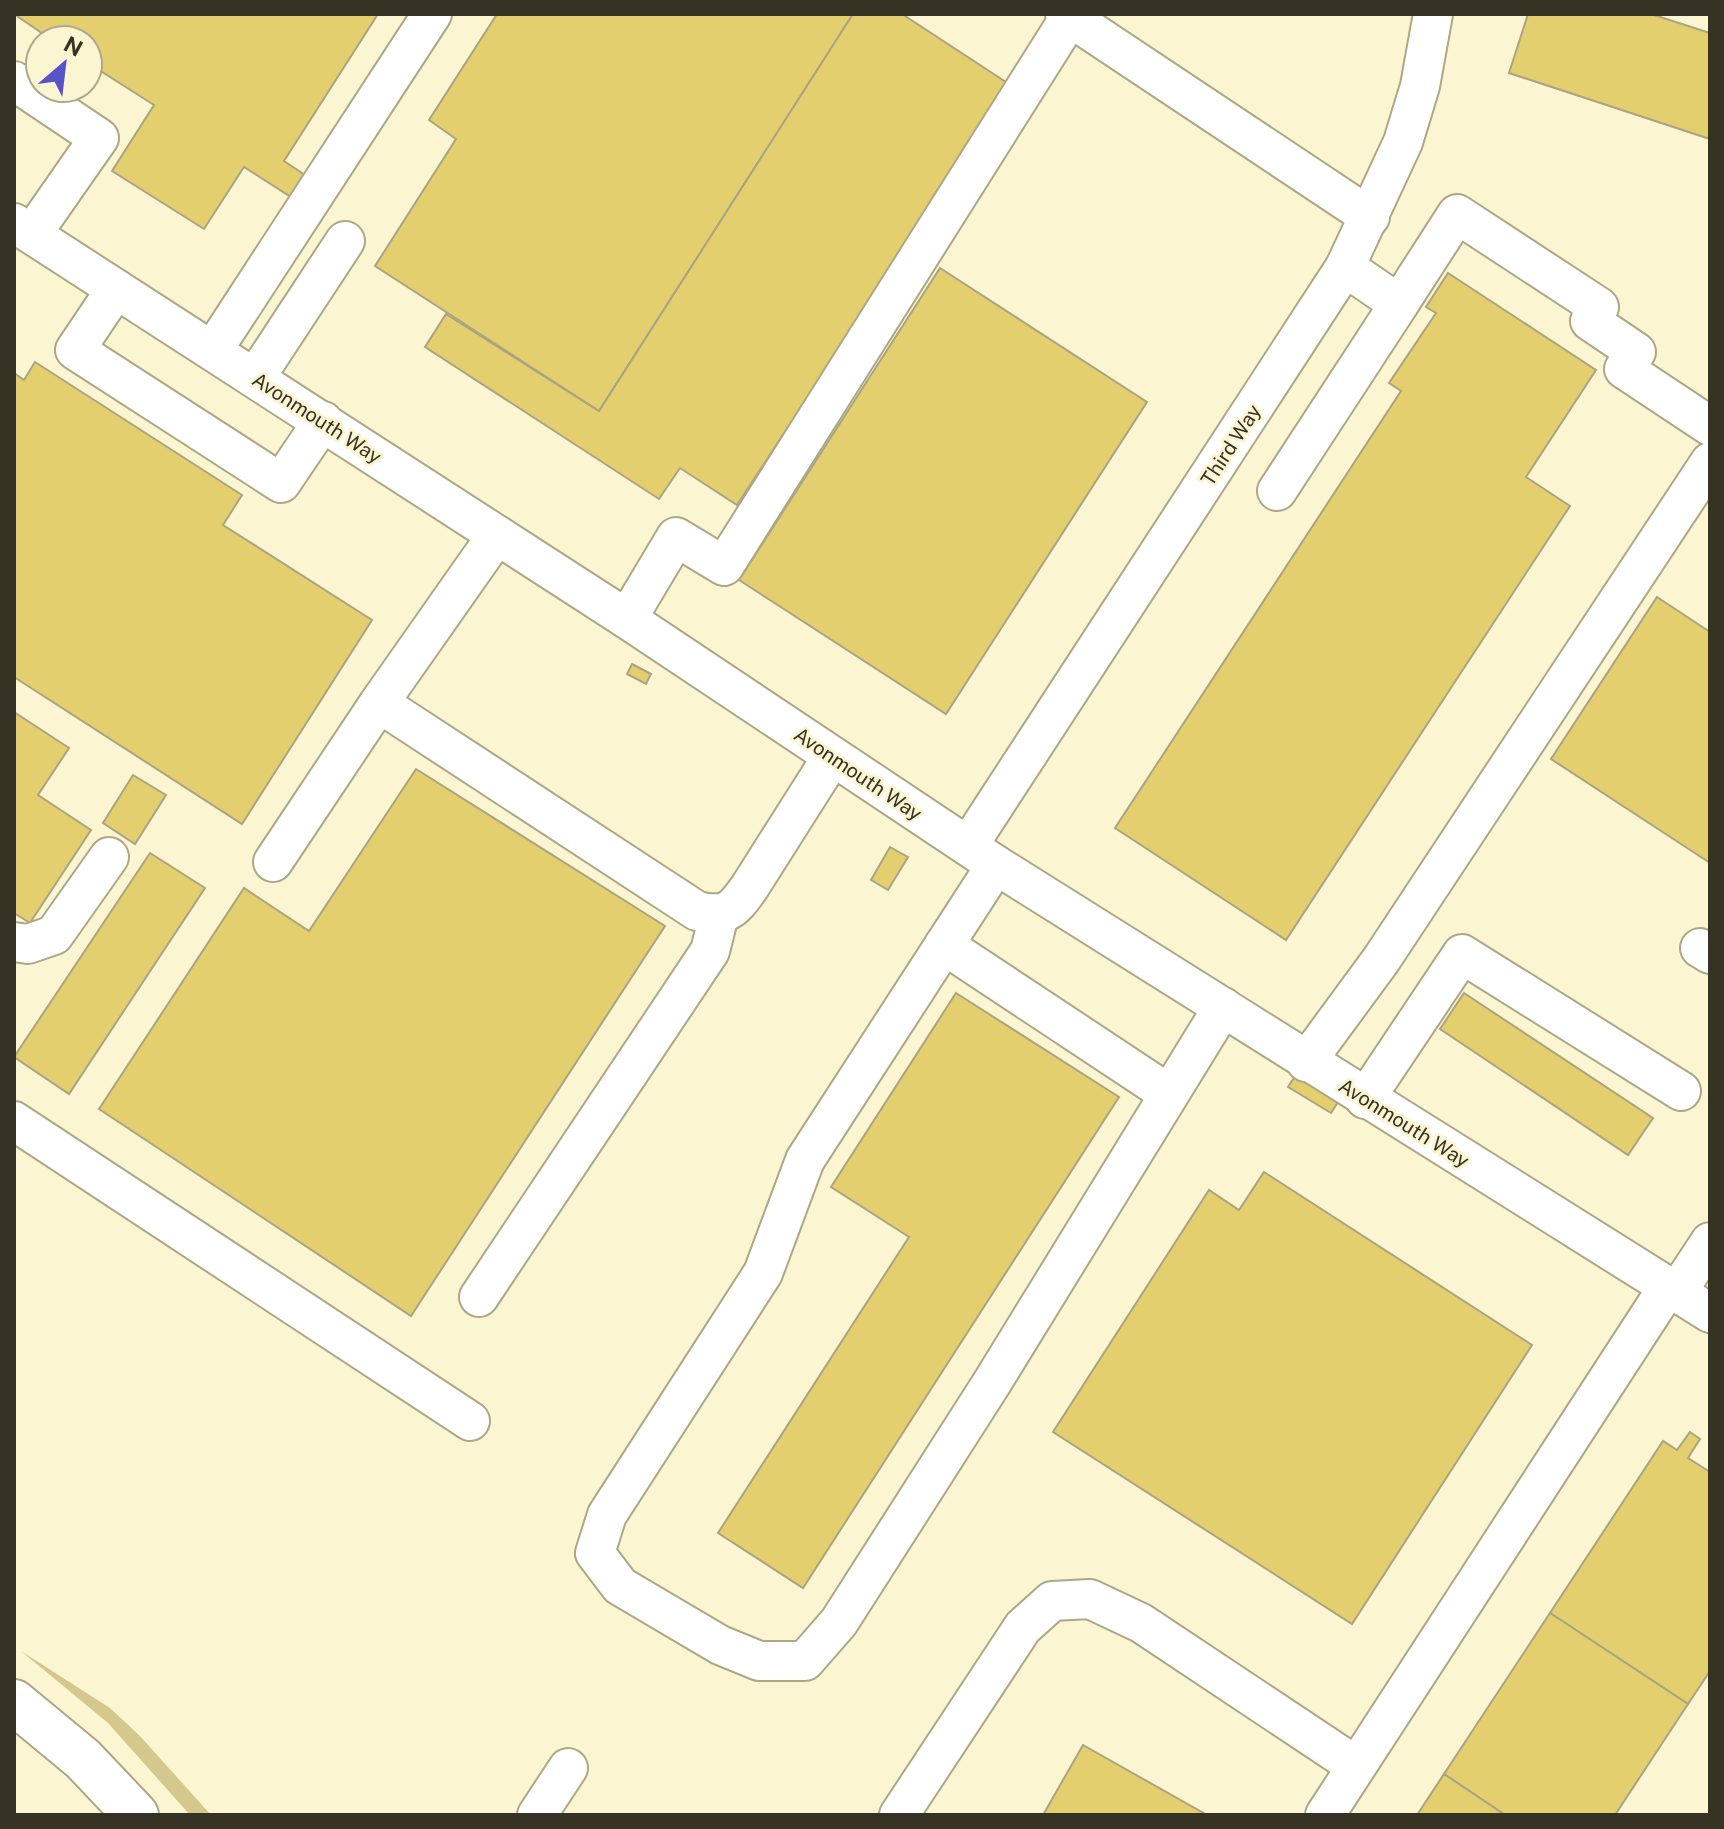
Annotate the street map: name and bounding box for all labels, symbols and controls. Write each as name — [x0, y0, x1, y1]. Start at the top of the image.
north arrow — [24, 24, 104, 104]
text: N — [60, 31, 87, 62]
street label: Avonmouth Way — [248, 367, 386, 469]
street label: Third Way — [1196, 400, 1266, 490]
street label: Avonmouth Way — [789, 722, 927, 826]
street label: Avonmouth Way — [1334, 1073, 1474, 1173]

